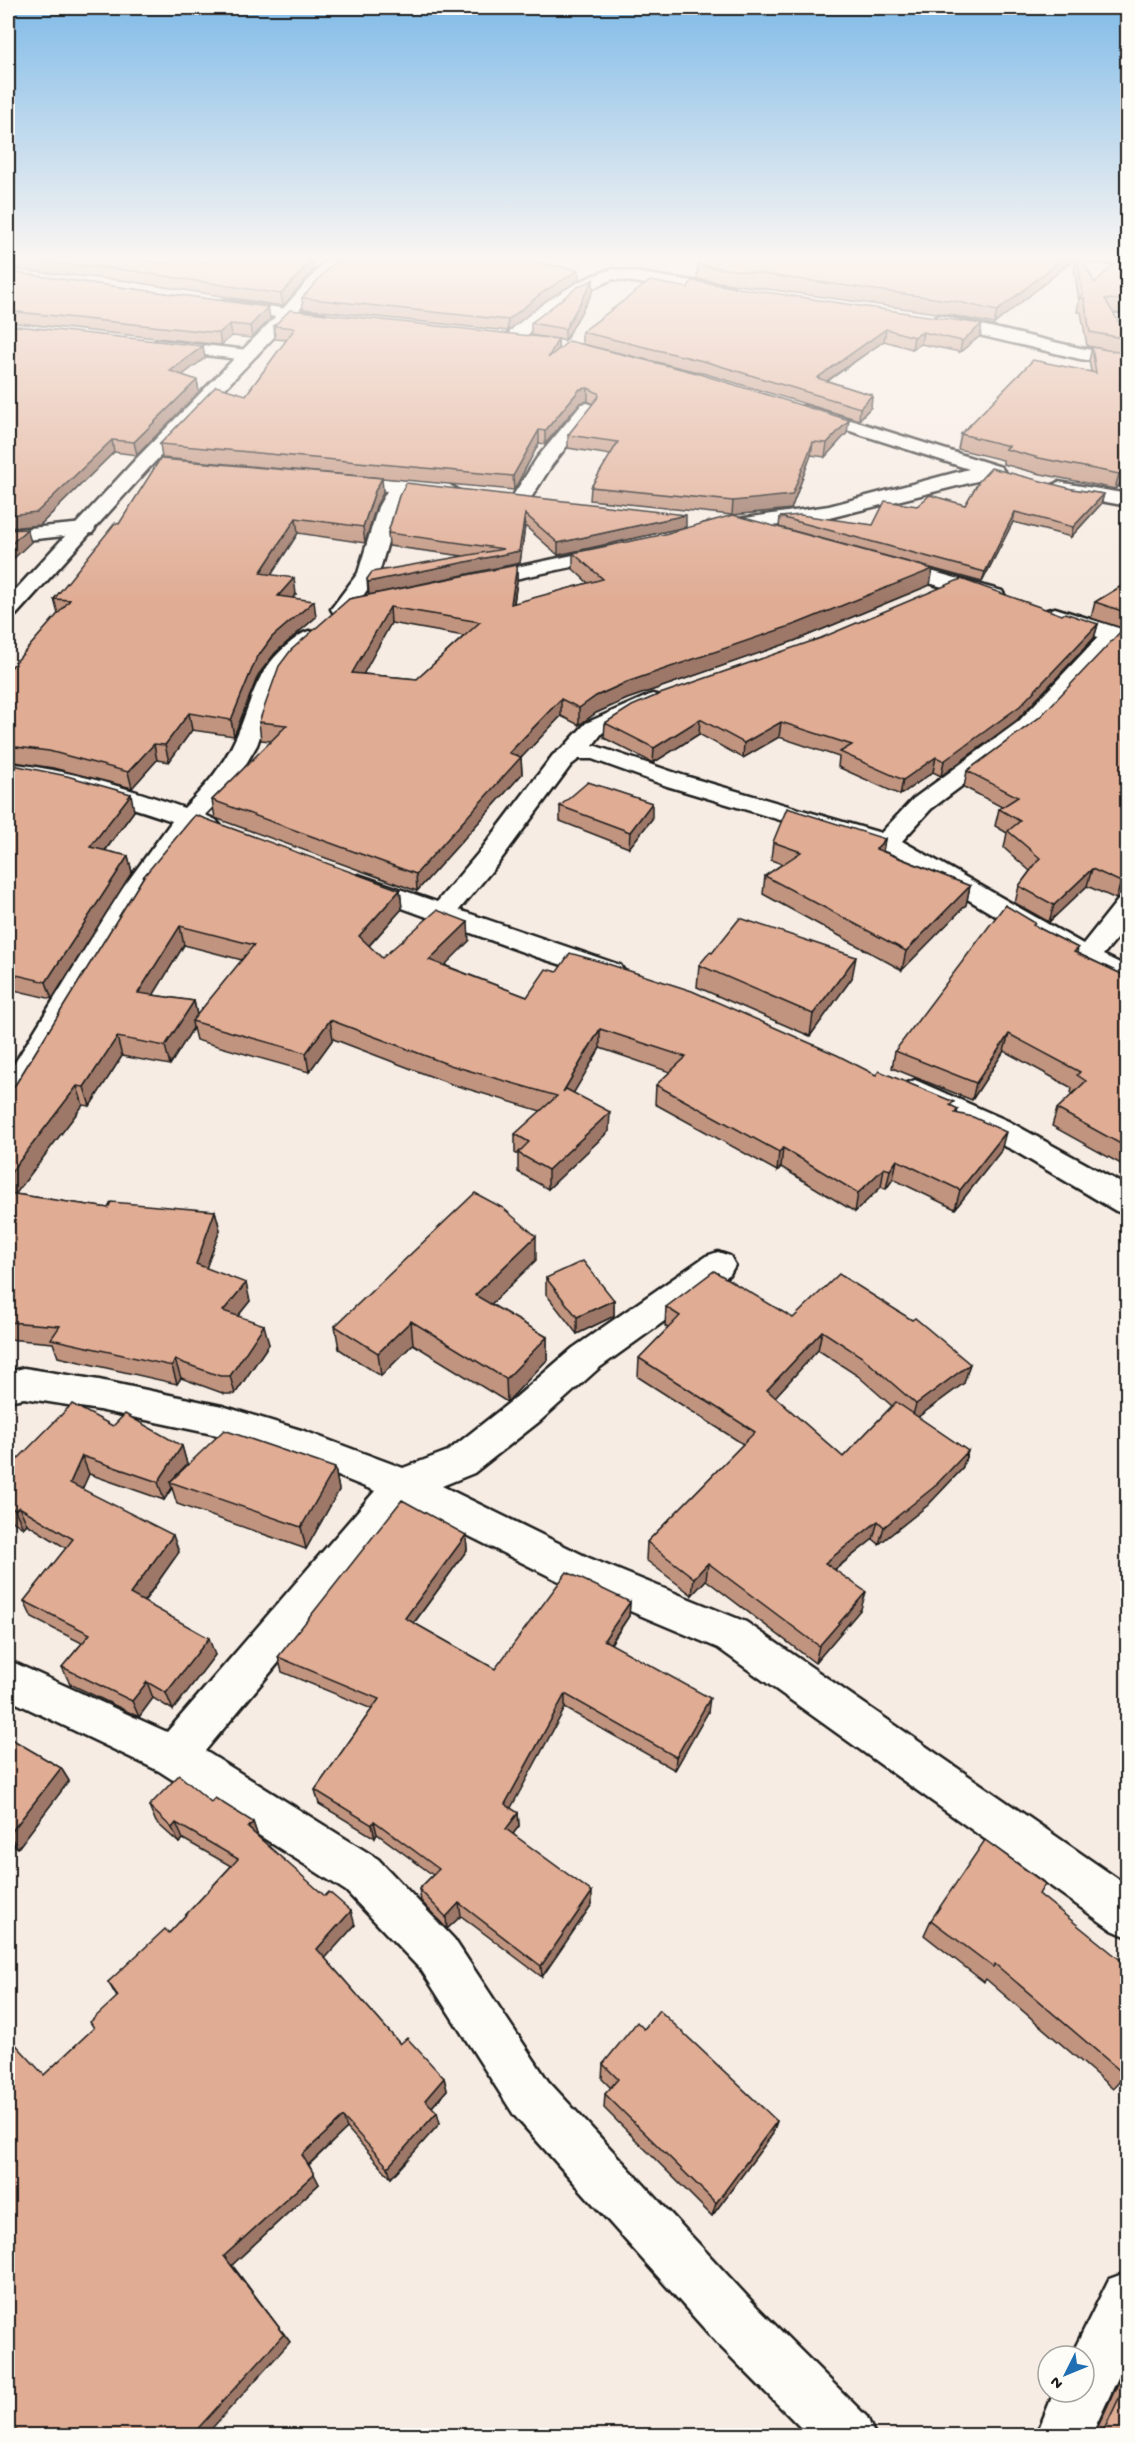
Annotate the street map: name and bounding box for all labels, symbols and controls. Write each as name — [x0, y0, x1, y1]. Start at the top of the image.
north arrow — [1036, 2344, 1096, 2404]
text: N — [1047, 2371, 1068, 2392]

